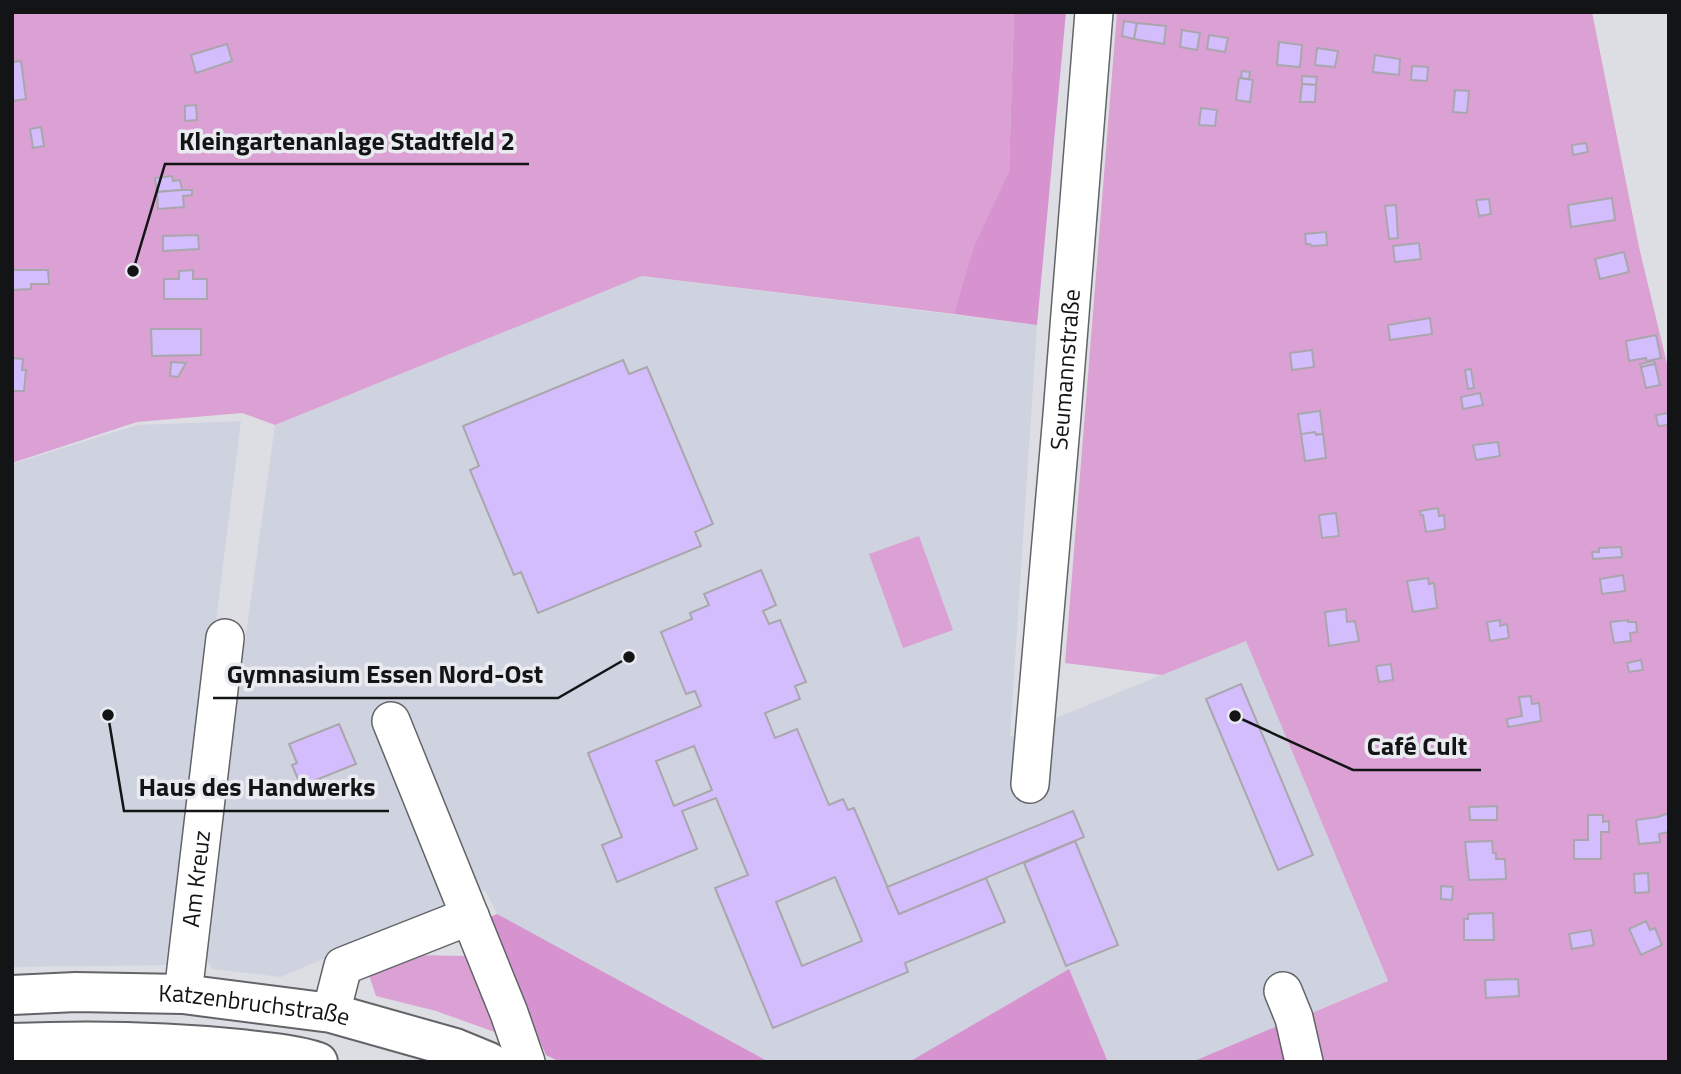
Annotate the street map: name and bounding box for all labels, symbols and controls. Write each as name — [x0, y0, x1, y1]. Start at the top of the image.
callout: Kleingartenanlage Stadtfeld 2 — [165, 117, 529, 164]
text: Kleingartenanlage Stadtfeld 2 — [179, 121, 515, 160]
street label: Seumannstraße — [1040, 287, 1089, 452]
callout: Gymnasium Essen Nord-Ost — [213, 651, 558, 698]
text: Gymnasium Essen Nord-Ost — [227, 654, 543, 693]
callout: Café Cult — [1353, 723, 1481, 770]
text: Café Cult — [1367, 726, 1467, 765]
callout: Haus des Handwerks — [124, 764, 389, 811]
text: Haus des Handwerks — [139, 767, 376, 806]
street label: Am Kreuz — [172, 828, 219, 929]
street label: Katzenbruchstraße — [158, 975, 355, 1035]

